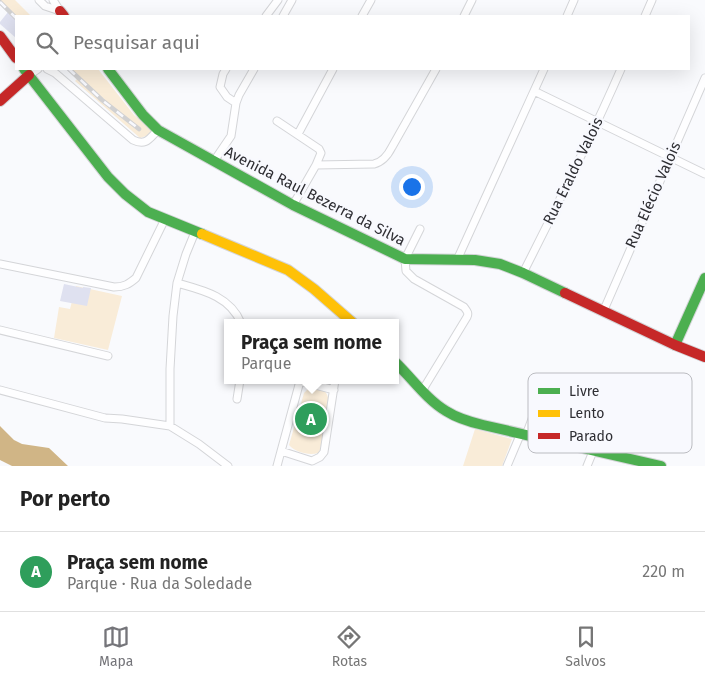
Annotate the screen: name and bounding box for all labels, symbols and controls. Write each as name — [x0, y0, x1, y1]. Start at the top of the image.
search box — [15, 15, 690, 70]
icon: search — [33, 29, 61, 57]
text: Pesquisar aqui — [73, 31, 200, 54]
street label: Rua Eraldo Valois — [539, 114, 607, 228]
street label: Rua Elécio Valois — [621, 139, 685, 251]
street label: Avenida Raul Bezerra da Silva — [222, 142, 408, 250]
your location — [399, 174, 425, 200]
popup — [224, 319, 399, 384]
text: Praça sem nome — [241, 331, 382, 354]
text: Parque — [241, 354, 291, 373]
legend — [528, 373, 692, 453]
text: Livre — [569, 383, 599, 400]
pin: A — [295, 400, 327, 438]
text: Lento — [569, 405, 604, 422]
text: Parado — [569, 428, 613, 445]
text: Por perto — [20, 486, 110, 512]
text: Praça sem nome — [67, 551, 208, 574]
text: A — [31, 562, 41, 581]
text: 220 m — [642, 562, 685, 581]
text: Parque · Rua da Soledade — [67, 574, 252, 593]
tab: Mapa — [99, 623, 133, 670]
tab: Rotas — [332, 623, 367, 670]
tab: Salvos — [565, 623, 606, 670]

